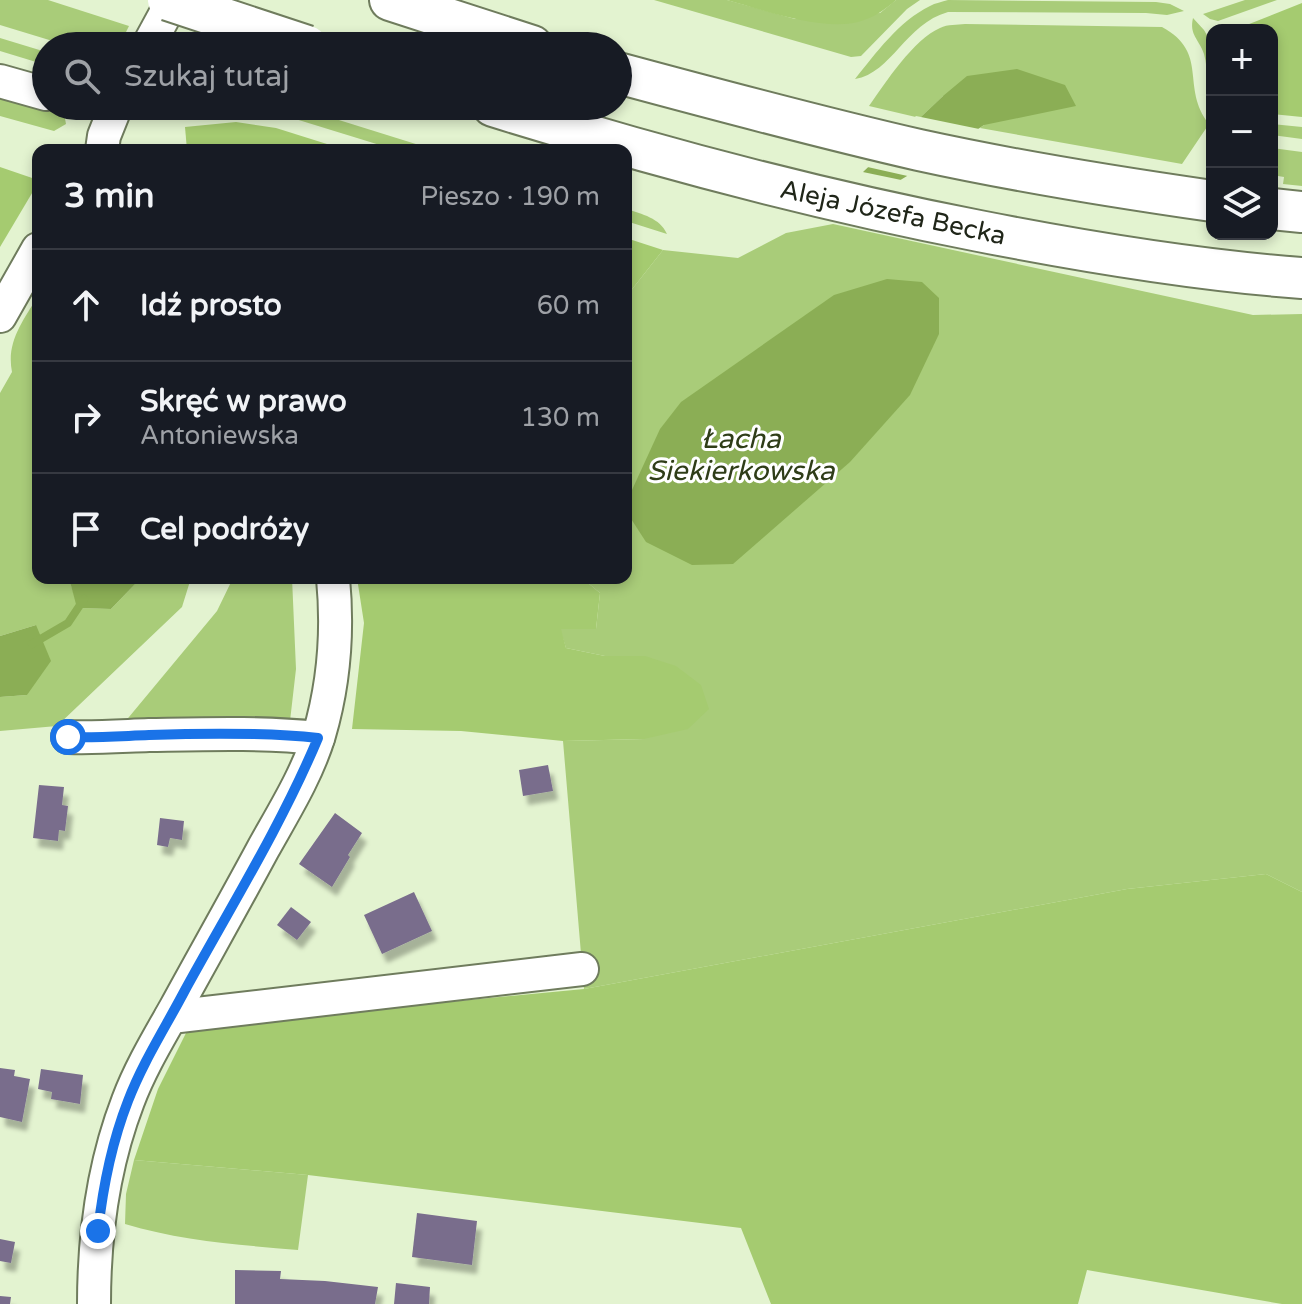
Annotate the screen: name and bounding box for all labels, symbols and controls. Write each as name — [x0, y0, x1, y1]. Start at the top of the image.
map controls — [1206, 24, 1278, 240]
button: + — [1206, 24, 1278, 96]
search box — [32, 32, 632, 120]
icon: search — [60, 54, 104, 98]
text: Szukaj tutaj — [124, 58, 290, 95]
button: − — [1206, 96, 1278, 168]
button: layers — [1206, 168, 1278, 240]
street label: Aleja Józefa Becka — [777, 173, 1009, 252]
text: 3 min — [64, 176, 155, 217]
text: Pieszo · 190 m — [420, 181, 600, 212]
icon: ahead — [64, 283, 108, 327]
text: Idź prosto — [140, 287, 282, 324]
text: 60 m — [537, 290, 600, 321]
text: Skręć w prawo — [140, 383, 347, 420]
icon: right — [64, 395, 108, 439]
text: 130 m — [520, 402, 600, 433]
text: Antoniewska — [140, 420, 299, 451]
water label: Łacha Siekierkowska — [648, 422, 836, 488]
icon: arrive — [64, 507, 108, 551]
text: Cel podróży — [140, 511, 309, 548]
route start — [50, 719, 86, 755]
route end — [80, 1213, 116, 1249]

